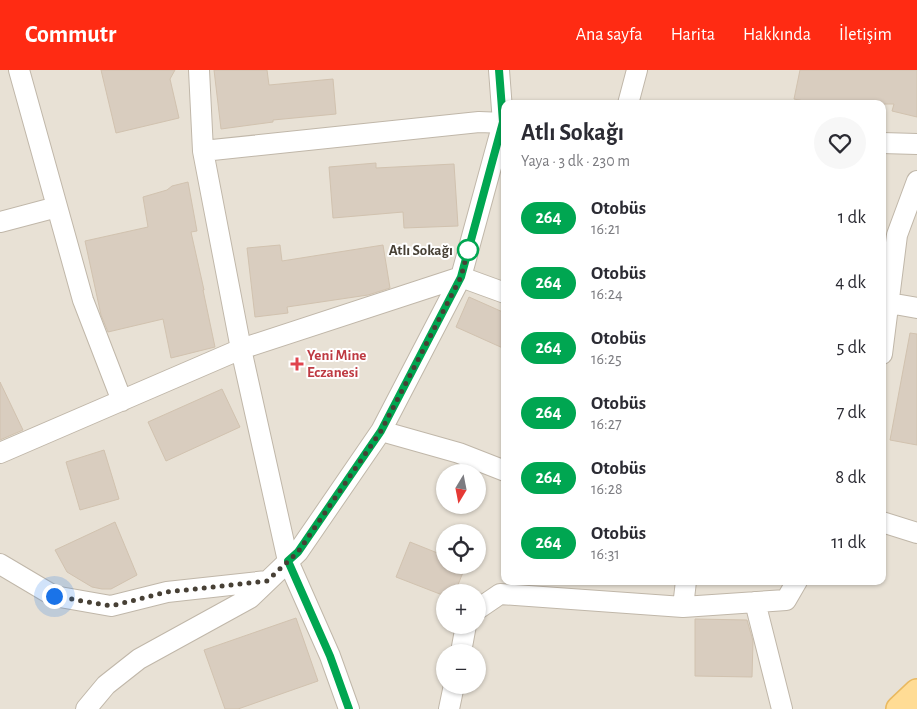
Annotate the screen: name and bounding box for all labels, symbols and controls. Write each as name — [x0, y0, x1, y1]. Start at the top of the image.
text: Commutr — [25, 23, 116, 47]
text: Ana sayfa — [576, 26, 643, 44]
text: Harita — [671, 26, 715, 44]
text: Hakkında — [743, 26, 811, 44]
text: İletişim — [839, 26, 892, 44]
button: heart — [814, 117, 866, 169]
text: Atlı Sokağı — [521, 121, 624, 145]
text: Yaya · 3 dk · 230 m — [521, 153, 630, 169]
text: Otobüs — [591, 199, 646, 218]
text: 1 dk — [838, 208, 866, 227]
text: 264 — [535, 209, 562, 227]
text: 16:21 — [591, 221, 620, 237]
marker: Atlı Sokağı — [457, 239, 479, 261]
place label: Atlı Sokağı — [389, 243, 453, 258]
text: Otobüs — [591, 264, 646, 283]
text: 4 dk — [835, 273, 866, 292]
text: 264 — [535, 274, 562, 292]
text: 16:24 — [591, 286, 623, 302]
text: Otobüs — [591, 329, 646, 348]
text: 5 dk — [836, 338, 866, 357]
text: 264 — [535, 339, 562, 357]
place label: Yeni Mine Eczanesi — [307, 348, 366, 380]
text: 16:25 — [591, 351, 622, 367]
marker: Yeni Mine Eczanesi — [291, 358, 303, 370]
text: Otobüs — [591, 394, 646, 413]
text: 7 dk — [836, 403, 866, 422]
text: 264 — [535, 404, 562, 422]
text: 16:27 — [591, 416, 622, 432]
text: Otobüs — [591, 459, 646, 478]
north arrow — [436, 464, 486, 514]
map controls — [436, 464, 486, 694]
text: 8 dk — [835, 468, 866, 487]
text: 264 — [535, 469, 562, 487]
text: 16:28 — [591, 481, 623, 497]
button: locate — [436, 524, 486, 574]
text: Otobüs — [591, 524, 646, 543]
text: 11 dk — [831, 533, 866, 552]
text: 264 — [535, 534, 562, 552]
text: 16:31 — [591, 546, 620, 562]
your location — [42, 584, 67, 609]
button: + — [436, 584, 486, 634]
button: − — [436, 644, 486, 694]

